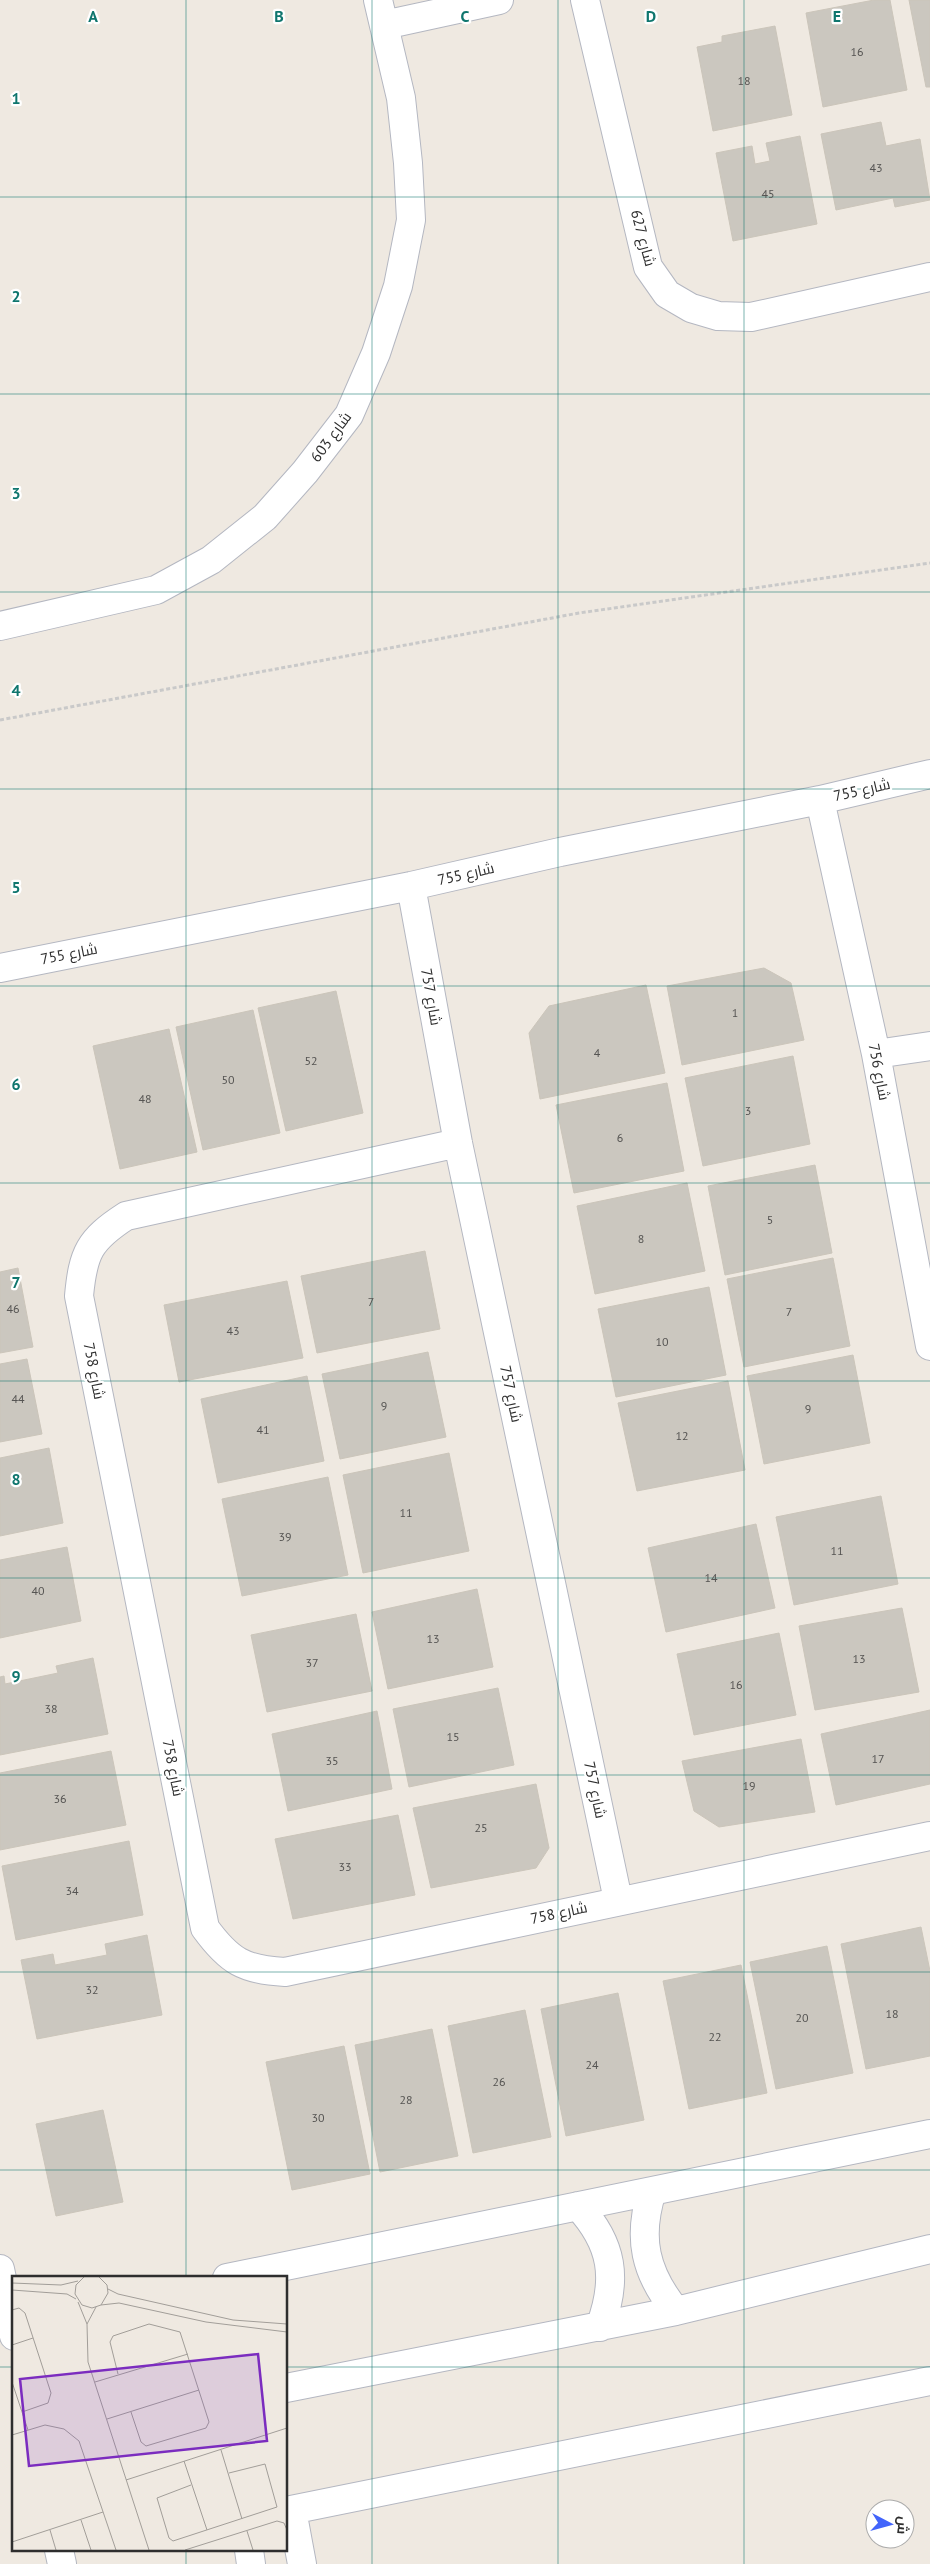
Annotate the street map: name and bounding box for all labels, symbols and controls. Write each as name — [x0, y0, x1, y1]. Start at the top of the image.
text: A — [88, 6, 98, 26]
text: B — [274, 6, 284, 26]
text: C — [461, 6, 470, 26]
text: D — [646, 6, 656, 26]
text: E — [833, 6, 841, 26]
house number: 16 — [850, 44, 864, 59]
house number: 18 — [737, 73, 751, 88]
text: 1 — [11, 88, 21, 108]
house number: 43 — [869, 160, 883, 175]
house number: 45 — [761, 186, 775, 201]
street label: شارع 627 — [625, 208, 660, 269]
text: 2 — [11, 286, 21, 306]
street label: شارع 603 — [306, 408, 357, 467]
text: 3 — [11, 483, 21, 503]
text: 4 — [11, 680, 21, 700]
street label: شارع 755 — [832, 774, 893, 807]
street label: شارع 755 — [436, 858, 497, 891]
text: 5 — [11, 877, 21, 897]
street label: شارع 755 — [39, 939, 99, 970]
street label: شارع 757 — [415, 967, 446, 1027]
house number: 1 — [732, 1005, 738, 1020]
street label: شارع 756 — [863, 1042, 894, 1102]
house number: 4 — [594, 1045, 601, 1060]
house number: 52 — [304, 1053, 318, 1068]
house number: 50 — [221, 1072, 235, 1087]
text: 6 — [11, 1074, 21, 1094]
house number: 48 — [138, 1091, 152, 1106]
house number: 3 — [745, 1103, 751, 1118]
house number: 6 — [617, 1130, 623, 1145]
house number: 5 — [767, 1212, 773, 1227]
house number: 8 — [638, 1231, 644, 1246]
text: 7 — [11, 1272, 21, 1292]
house number: 7 — [368, 1294, 374, 1309]
house number: 46 — [6, 1301, 20, 1316]
house number: 7 — [786, 1304, 792, 1319]
house number: 43 — [226, 1323, 240, 1338]
house number: 10 — [655, 1334, 669, 1349]
street label: شارع 758 — [78, 1341, 109, 1401]
street label: شارع 757 — [494, 1364, 527, 1424]
house number: 44 — [11, 1391, 25, 1406]
house number: 9 — [381, 1398, 387, 1413]
house number: 9 — [805, 1401, 811, 1416]
house number: 41 — [256, 1422, 270, 1437]
house number: 12 — [675, 1428, 689, 1443]
text: 8 — [11, 1469, 21, 1489]
house number: 11 — [399, 1505, 413, 1520]
house number: 39 — [278, 1529, 292, 1544]
house number: 11 — [830, 1543, 844, 1558]
house number: 14 — [704, 1570, 718, 1585]
house number: 40 — [31, 1583, 45, 1598]
house number: 13 — [426, 1631, 440, 1646]
house number: 13 — [852, 1651, 866, 1666]
house number: 37 — [305, 1655, 319, 1670]
text: 9 — [11, 1666, 21, 1686]
house number: 16 — [729, 1677, 743, 1692]
house number: 38 — [44, 1701, 58, 1716]
house number: 15 — [446, 1729, 460, 1744]
street label: شارع 758 — [157, 1738, 188, 1798]
house number: 17 — [871, 1751, 885, 1766]
house number: 35 — [325, 1753, 339, 1768]
street label: شارع 757 — [578, 1760, 611, 1820]
house number: 19 — [742, 1778, 756, 1793]
house number: 36 — [53, 1791, 67, 1806]
house number: 25 — [474, 1820, 488, 1835]
house number: 33 — [338, 1859, 352, 1874]
house number: 34 — [65, 1883, 79, 1898]
street label: شارع 758 — [529, 1897, 589, 1930]
house number: 32 — [85, 1982, 99, 1997]
house number: 18 — [885, 2006, 899, 2021]
house number: 20 — [795, 2010, 809, 2025]
house number: 22 — [708, 2029, 722, 2044]
house number: 24 — [585, 2057, 599, 2072]
house number: 26 — [492, 2074, 506, 2089]
house number: 28 — [399, 2092, 413, 2107]
house number: 30 — [311, 2110, 325, 2125]
inset map — [12, 2276, 288, 2552]
north arrow — [865, 2499, 915, 2549]
text: ش — [893, 2515, 913, 2535]

